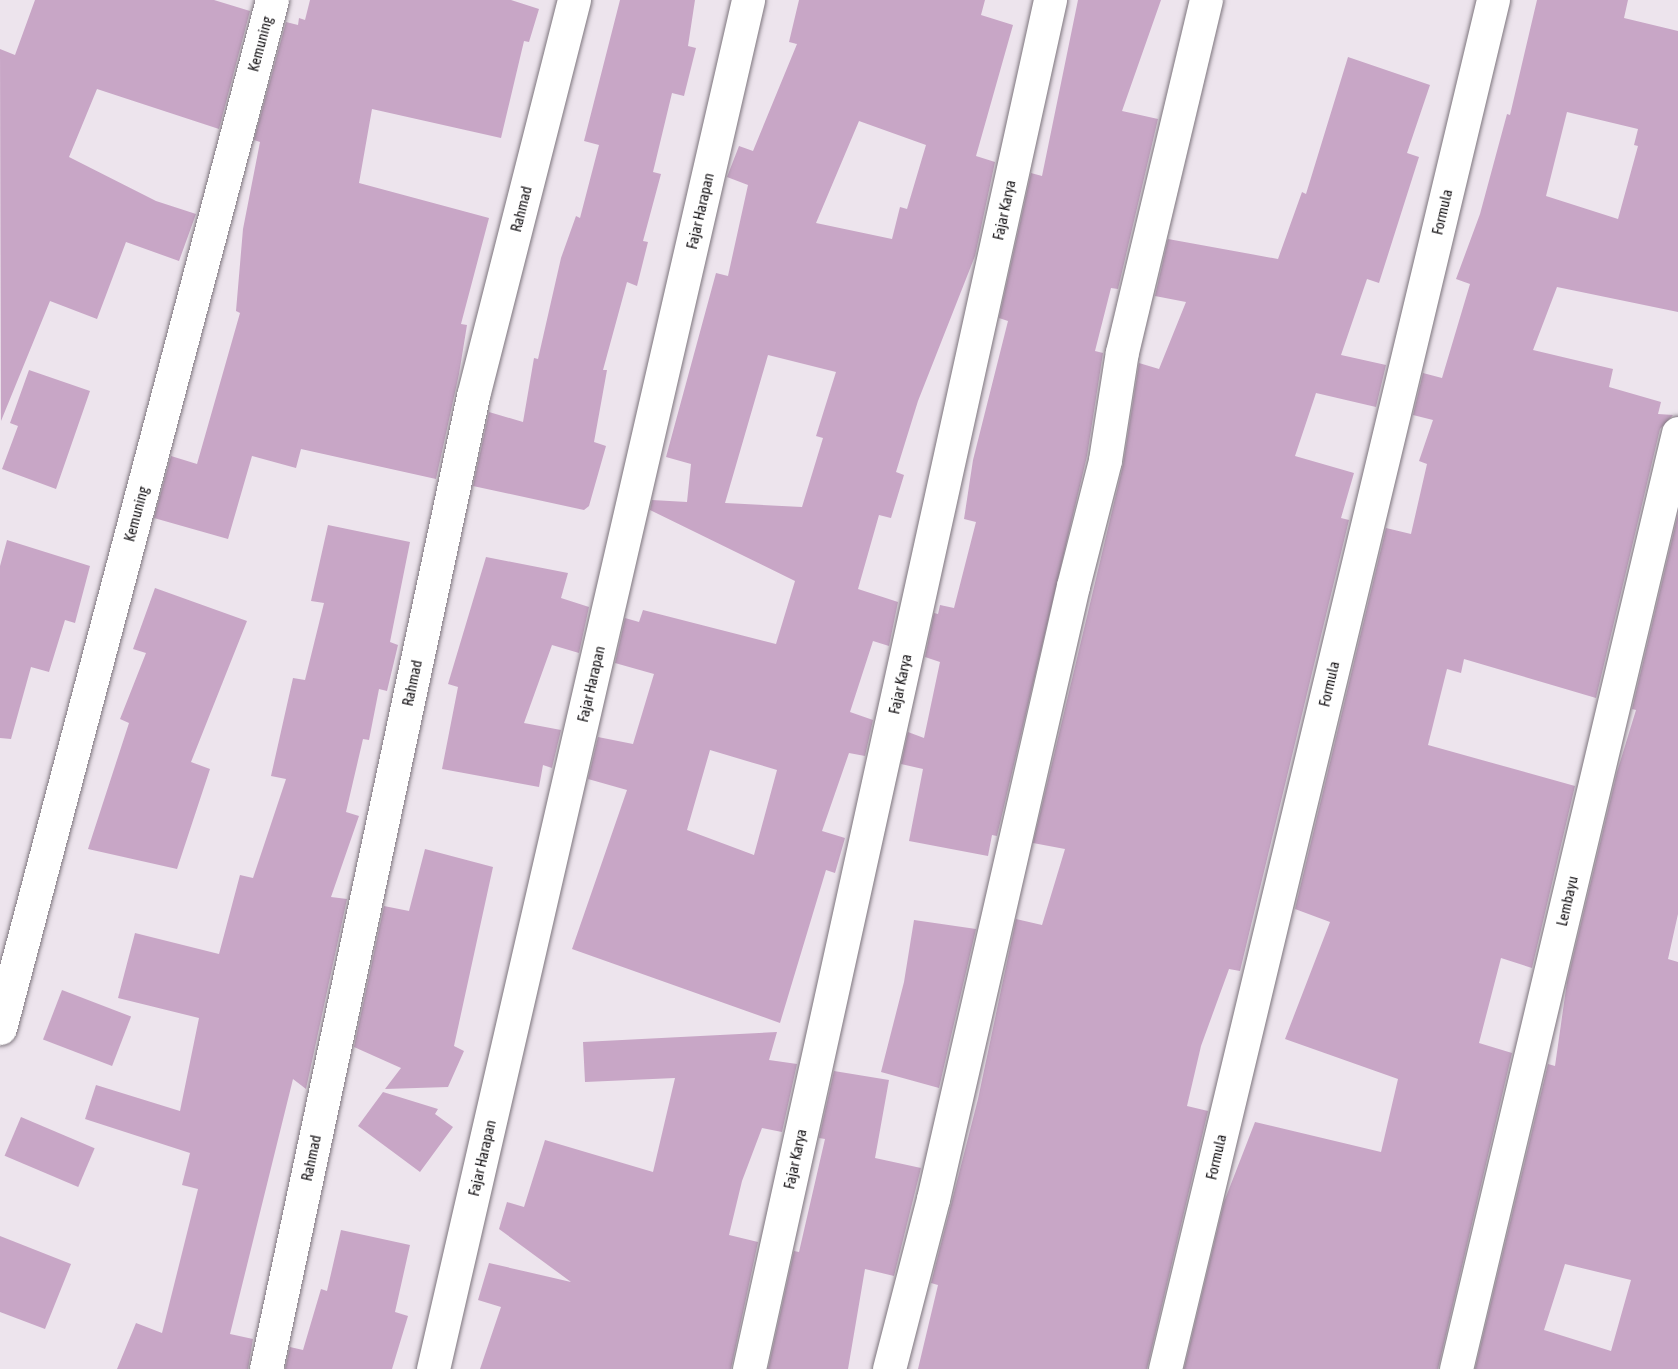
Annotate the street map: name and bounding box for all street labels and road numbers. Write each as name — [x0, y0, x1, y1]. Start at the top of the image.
street label: Kemuning — [244, 14, 276, 74]
street label: Fajar Harapan — [682, 171, 718, 251]
street label: Fajar Karya — [989, 178, 1019, 242]
street label: Rahmad — [507, 184, 535, 234]
street label: Formula — [1428, 187, 1456, 237]
street label: Kemuning — [120, 484, 152, 544]
street label: Fajar Harapan — [573, 644, 609, 724]
street label: Fajar Karya — [885, 652, 915, 716]
street label: Rahmad — [398, 658, 426, 708]
street label: Formula — [1315, 659, 1343, 709]
street label: Lembayu — [1553, 874, 1581, 928]
street label: Fajar Harapan — [464, 1118, 500, 1198]
street label: Fajar Karya — [780, 1127, 810, 1191]
street label: Formula — [1202, 1132, 1230, 1182]
street label: Rahmad — [297, 1133, 325, 1183]

